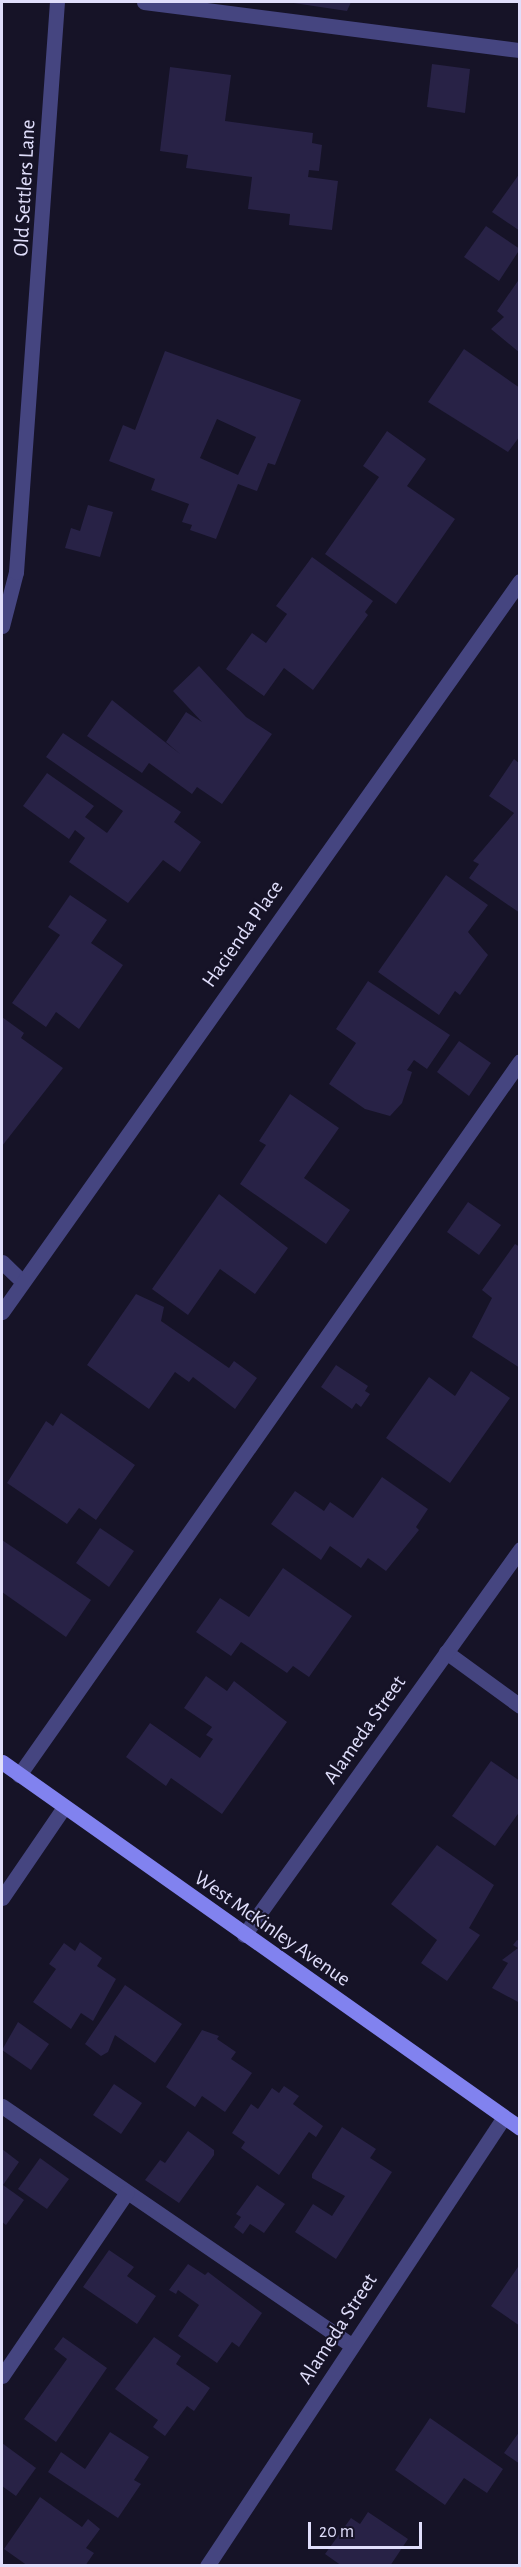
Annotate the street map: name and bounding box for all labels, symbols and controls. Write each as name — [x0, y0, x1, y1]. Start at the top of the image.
street label: Old Settlers Lane — [9, 119, 41, 257]
street label: Hacienda Place — [197, 876, 289, 992]
street label: Alameda Street — [318, 1671, 412, 1789]
street label: West McKinley Avenue — [189, 1866, 355, 1992]
street label: Alameda Street — [293, 2269, 383, 2389]
scale bar — [311, 2510, 425, 2548]
text: 20 m — [319, 2523, 354, 2541]

